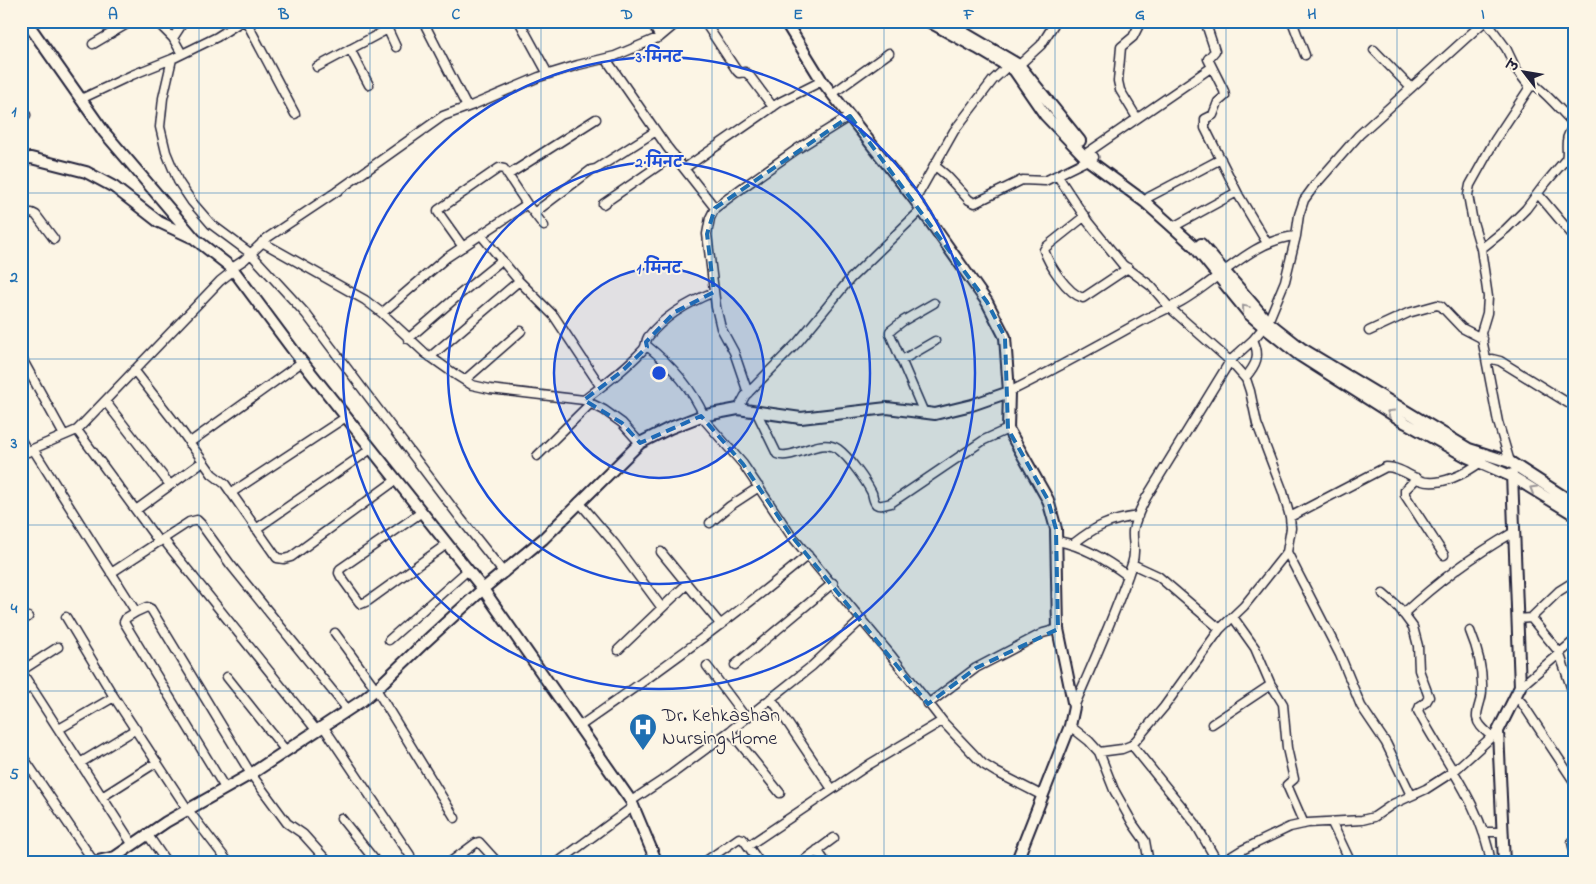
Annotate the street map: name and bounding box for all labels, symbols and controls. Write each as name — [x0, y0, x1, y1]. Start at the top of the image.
text: A — [108, 3, 118, 27]
text: B — [278, 3, 290, 27]
text: C — [452, 3, 461, 27]
text: D — [620, 3, 633, 27]
text: E — [793, 3, 803, 27]
text: F — [963, 3, 975, 27]
text: G — [1135, 3, 1145, 27]
text: H — [1307, 3, 1317, 27]
text: I — [1481, 3, 1485, 27]
text: 3 मिनट — [635, 44, 683, 69]
north arrow — [1498, 48, 1548, 98]
text: उ — [1502, 55, 1526, 77]
text: 1 — [11, 100, 17, 124]
text: 2 मिनट — [634, 149, 684, 174]
text: 1 मिनट — [637, 255, 683, 280]
text: 2 — [9, 266, 18, 290]
one-way arrow — [1242, 305, 1250, 314]
centre of rings — [650, 364, 668, 382]
one-way arrow — [1386, 410, 1396, 419]
text: 3 — [10, 432, 18, 456]
one-way arrow — [1530, 486, 1539, 496]
text: 4 — [10, 597, 18, 621]
place label: Dr. Kehkashan Nursing Home — [661, 702, 780, 755]
hospital icon: Dr. Kehkashan Nursing Home — [628, 712, 658, 751]
text: 5 — [9, 763, 19, 787]

